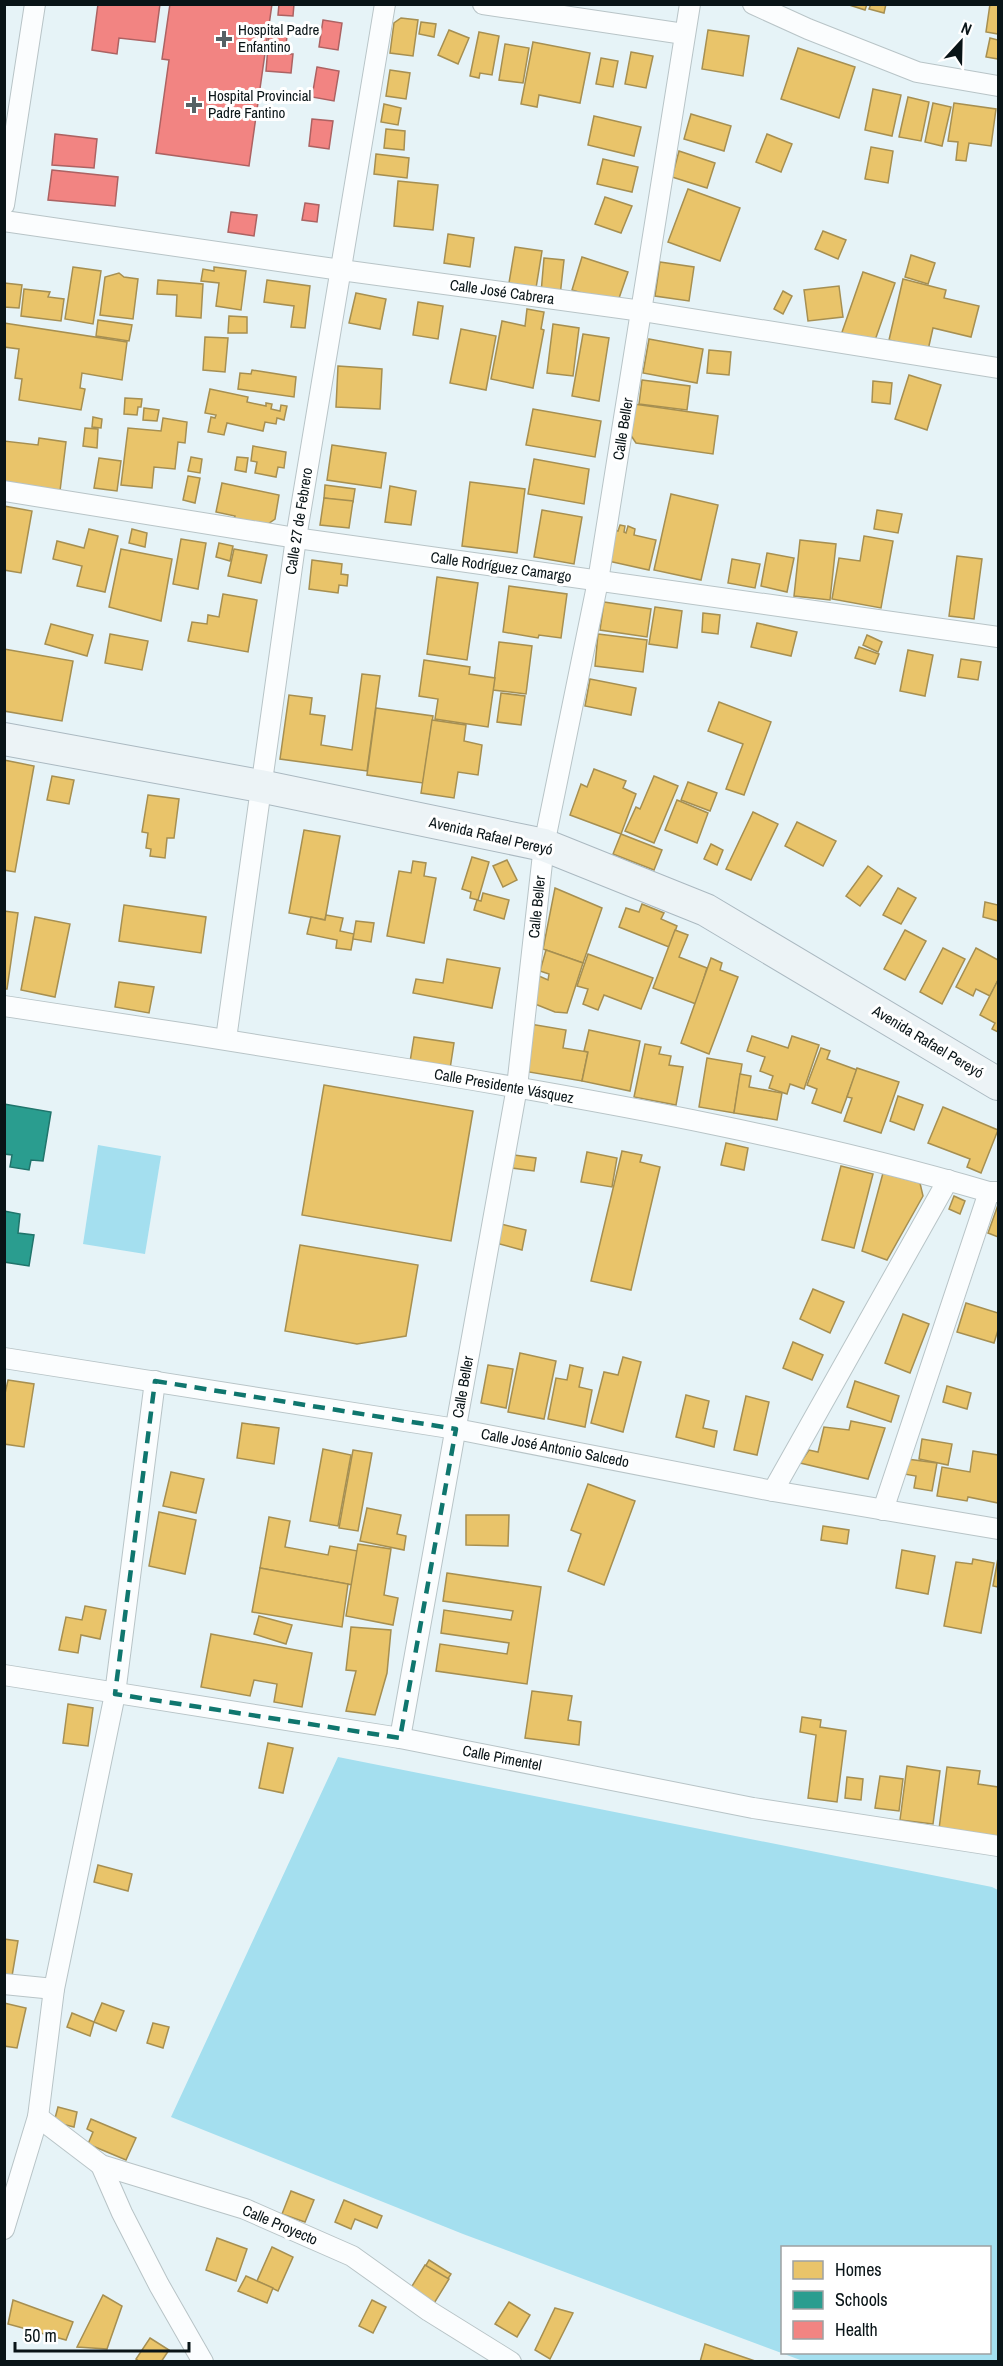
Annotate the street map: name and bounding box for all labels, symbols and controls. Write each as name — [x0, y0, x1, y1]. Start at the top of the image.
north arrow — [931, 12, 991, 72]
text: N — [958, 16, 975, 40]
place label: Hospital Padre Enfantino — [238, 19, 320, 57]
marker: Hospital Padre Enfantino — [215, 30, 233, 48]
place label: Hospital Provincial Padre Fantino — [208, 85, 311, 123]
marker: Hospital Provincial Padre Fantino — [185, 96, 203, 114]
street label: Calle José Cabrera — [448, 274, 556, 309]
street label: Calle Beller — [607, 396, 638, 462]
street label: Calle 27 de Febrero — [280, 466, 317, 576]
street label: Calle Rodríguez Camargo — [429, 546, 573, 587]
street label: Avenida Rafael Pereyó — [426, 811, 555, 860]
street label: Calle Beller — [523, 875, 550, 939]
street label: Avenida Rafael Pereyó — [868, 1000, 988, 1083]
street label: Calle Presidente Vásquez — [433, 1063, 576, 1108]
street label: Calle Beller — [447, 1354, 478, 1420]
street label: Calle José Antonio Salcedo — [479, 1423, 631, 1472]
street label: Calle Pimentel — [461, 1740, 543, 1775]
street label: Calle Proyecto — [239, 2199, 321, 2250]
legend — [781, 2246, 991, 2354]
text: Homes — [835, 2257, 882, 2282]
text: Schools — [835, 2287, 888, 2312]
scale bar — [15, 2315, 189, 2353]
text: Health — [835, 2317, 878, 2342]
text: 50 m — [24, 2323, 57, 2348]

